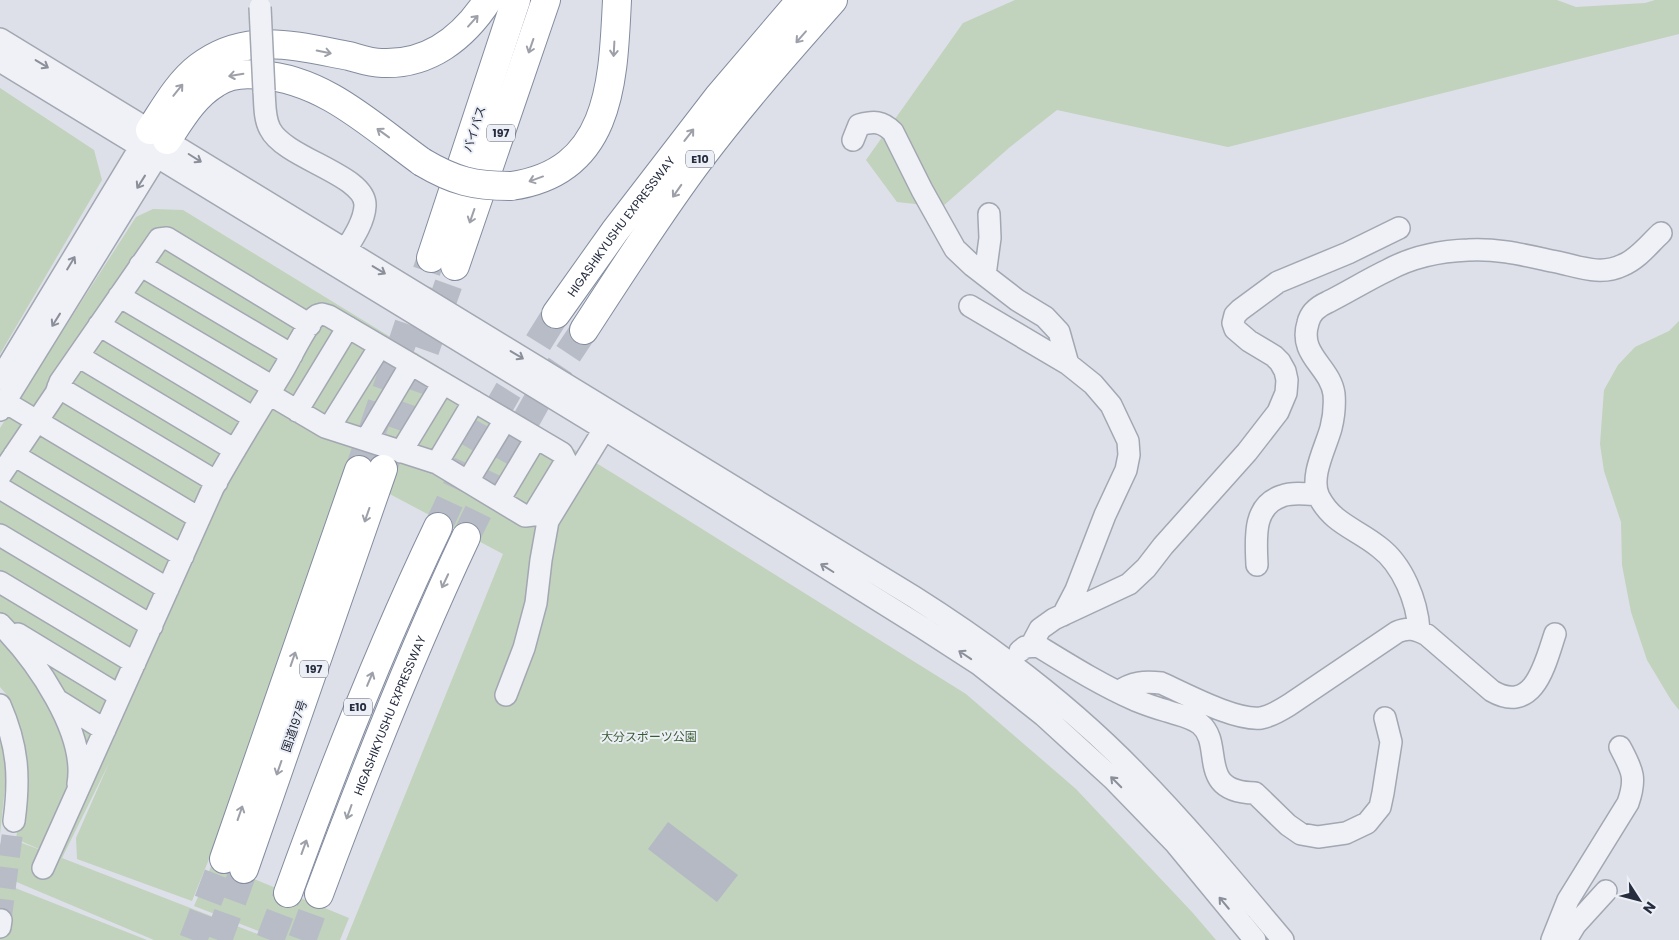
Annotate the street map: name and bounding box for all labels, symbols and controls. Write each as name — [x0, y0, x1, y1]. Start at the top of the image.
one-way arrow — [467, 14, 478, 27]
one-way arrow — [795, 30, 807, 43]
one-way arrow — [525, 38, 535, 54]
one-way arrow — [610, 40, 619, 56]
one-way arrow — [316, 47, 332, 57]
one-way arrow — [34, 59, 48, 69]
one-way arrow — [229, 71, 245, 81]
one-way arrow — [173, 83, 183, 97]
street label: バイパス — [459, 104, 489, 154]
road number: 197 — [487, 125, 515, 142]
one-way arrow — [377, 128, 390, 139]
one-way arrow — [684, 129, 695, 142]
road number: E10 — [686, 150, 714, 168]
street label: HIGASHIKYUSHU EXPRESSWAY — [563, 152, 678, 300]
one-way arrow — [188, 153, 202, 163]
one-way arrow — [136, 174, 146, 188]
one-way arrow — [529, 175, 544, 184]
one-way arrow — [672, 184, 682, 198]
one-way arrow — [467, 208, 476, 224]
one-way arrow — [66, 256, 76, 270]
one-way arrow — [371, 265, 385, 275]
one-way arrow — [50, 312, 60, 326]
one-way arrow — [510, 350, 524, 360]
one-way arrow — [362, 507, 371, 523]
one-way arrow — [821, 563, 835, 573]
one-way arrow — [440, 573, 450, 588]
street label: HIGASHIKYUSHU EXPRESSWAY — [349, 633, 429, 797]
one-way arrow — [958, 650, 972, 660]
one-way arrow — [289, 652, 298, 668]
road number: 197 — [300, 661, 328, 678]
one-way arrow — [365, 672, 375, 687]
street label: 国道197号 — [277, 698, 311, 754]
road number: E10 — [344, 699, 372, 716]
park label: 大分スポーツ公園 — [601, 728, 697, 745]
one-way arrow — [274, 760, 284, 776]
one-way arrow — [1110, 775, 1122, 788]
one-way arrow — [344, 803, 353, 819]
one-way arrow — [235, 805, 245, 821]
one-way arrow — [300, 839, 309, 855]
north arrow — [1614, 875, 1664, 925]
one-way arrow — [1219, 896, 1230, 909]
text: N — [1638, 898, 1661, 918]

